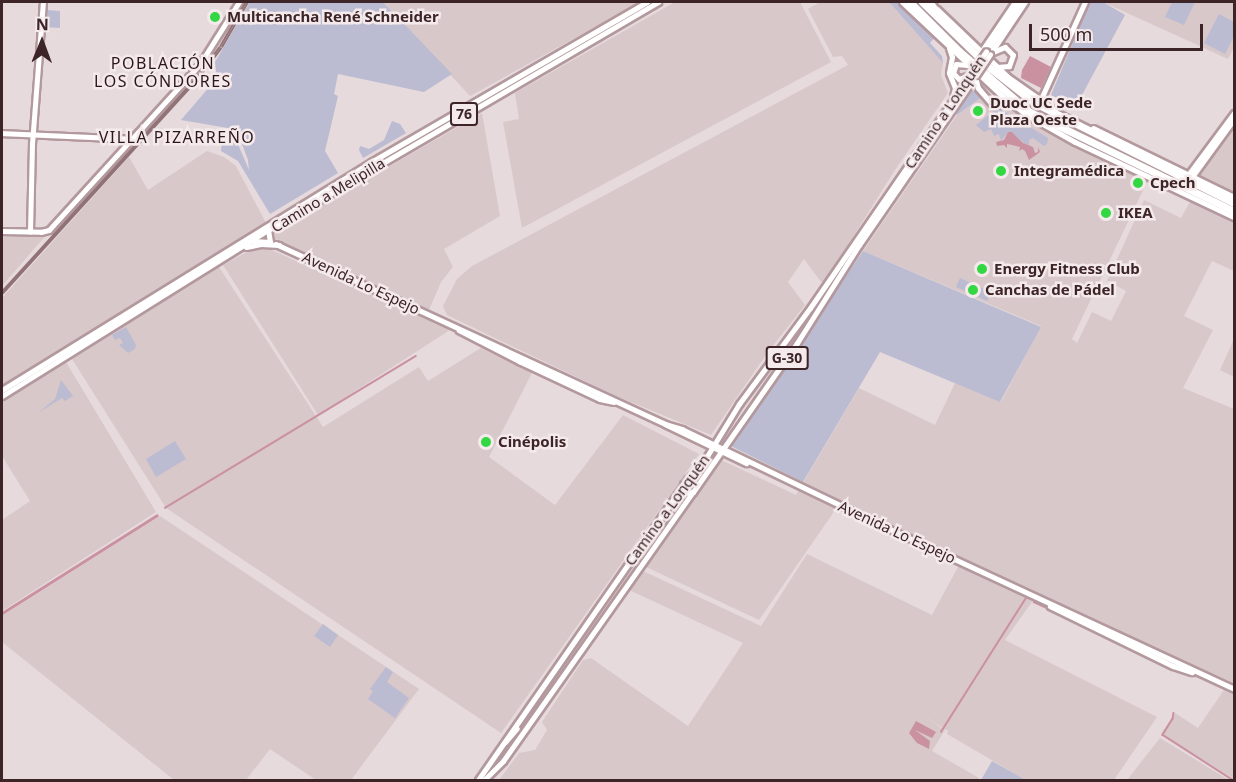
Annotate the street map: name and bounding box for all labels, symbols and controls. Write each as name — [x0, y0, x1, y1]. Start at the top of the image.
place label: Multicancha René Schneider — [227, 8, 439, 26]
marker: Multicancha René Schneider — [208, 10, 222, 24]
north arrow — [12, 12, 72, 72]
scale bar — [1032, 12, 1206, 50]
text: N — [36, 13, 49, 35]
text: 500 m — [1040, 22, 1092, 46]
street label: Camino a Lonquén — [900, 52, 990, 172]
district label: POBLACIÓN LOS CÓNDORES — [94, 53, 232, 91]
place label: Duoc UC Sede Plaza Oeste — [990, 93, 1092, 128]
road number: 76 — [449, 103, 479, 125]
marker: Duoc UC Sede Plaza Oeste — [971, 104, 985, 118]
district label: VILLA PIZARREÑO — [99, 127, 255, 147]
street label: Camino a Melipilla — [268, 154, 388, 236]
marker: Integramédica — [992, 162, 1010, 180]
place label: Integramédica — [1014, 162, 1124, 180]
place label: Cpech — [1150, 174, 1196, 192]
marker: Cpech — [1131, 176, 1145, 190]
place label: IKEA — [1118, 204, 1153, 222]
marker: IKEA — [1099, 206, 1113, 220]
street label: Avenida Lo Espejo — [299, 248, 423, 318]
place label: Energy Fitness Club — [994, 260, 1140, 278]
marker: Energy Fitness Club — [975, 262, 989, 276]
place label: Canchas de Pádel — [985, 281, 1115, 299]
marker: Canchas de Pádel — [966, 283, 980, 297]
road number: G-30 — [764, 347, 810, 369]
place label: Cinépolis — [498, 433, 566, 451]
marker: Cinépolis — [479, 435, 493, 449]
street label: Camino a Lonquén — [621, 451, 713, 569]
street label: Avenida Lo Espejo — [835, 497, 959, 567]

